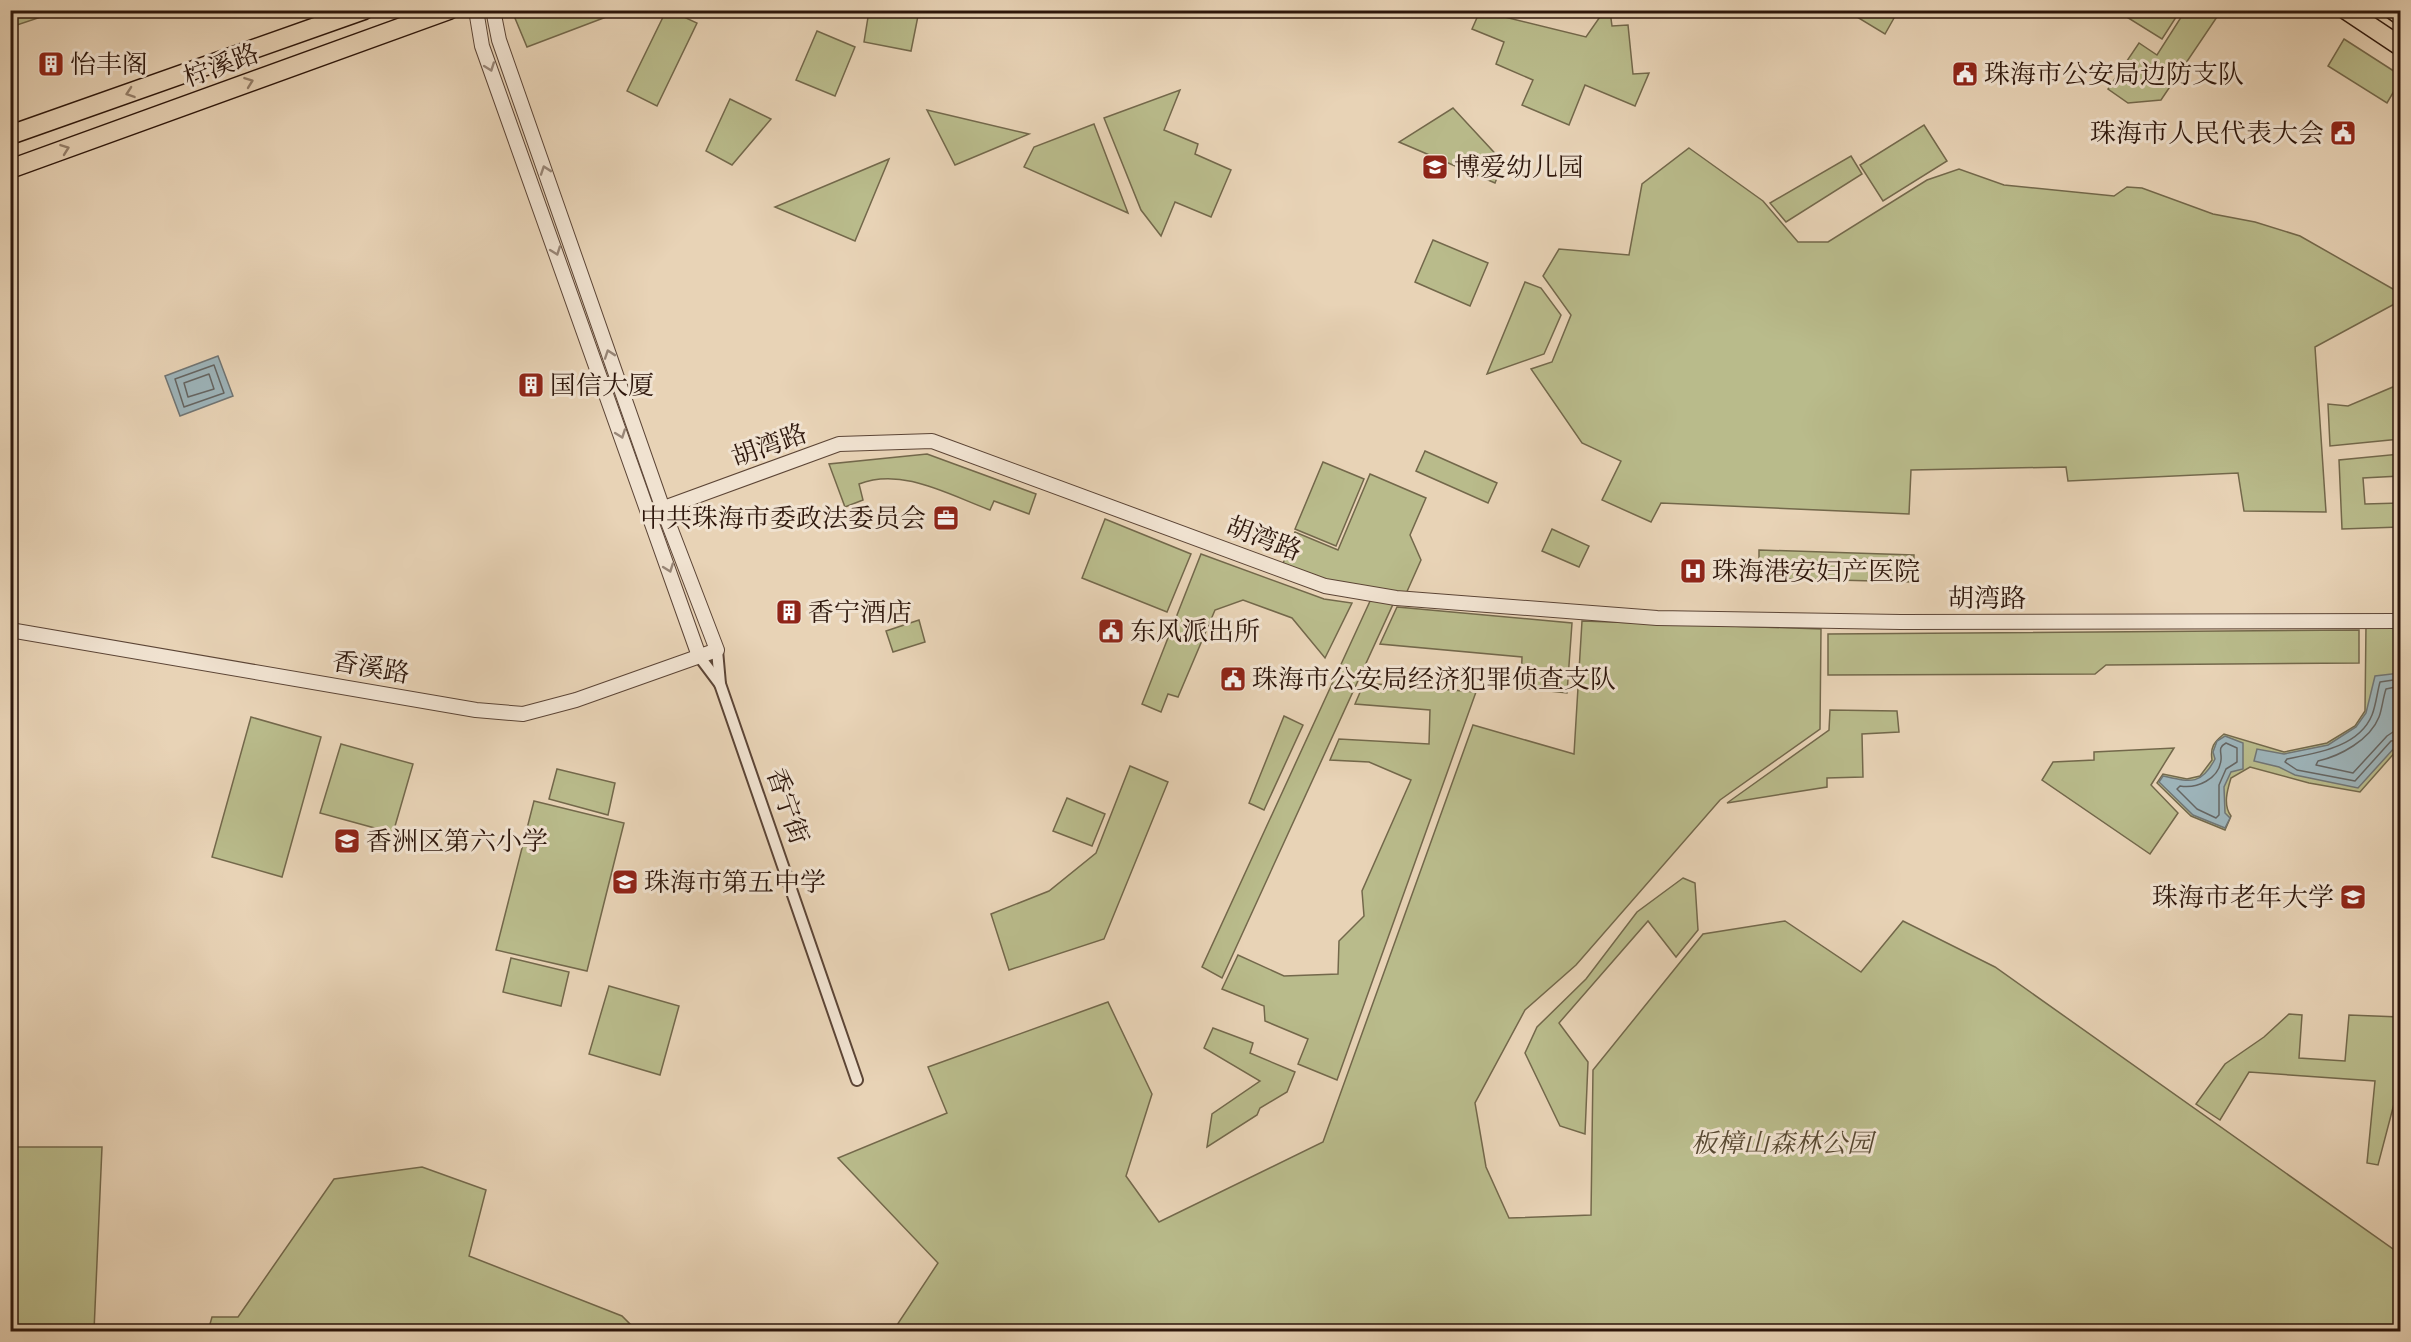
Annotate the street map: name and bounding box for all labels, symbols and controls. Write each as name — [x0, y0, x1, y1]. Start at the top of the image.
street label: 柠溪路 — [179, 36, 264, 95]
place label: 怡丰阁 — [70, 47, 148, 82]
building icon: 怡丰阁 — [36, 49, 66, 79]
place label: 珠海市公安局边防支队 — [1984, 57, 2244, 92]
public building icon: 珠海市公安局边防支队 — [1950, 59, 1980, 89]
one-way arrow — [483, 61, 495, 72]
one-way arrow — [243, 77, 254, 90]
one-way arrow — [125, 85, 136, 98]
place label: 珠海市人民代表大会 — [2090, 116, 2324, 151]
public building icon: 珠海市人民代表大会 — [2328, 118, 2358, 148]
one-way arrow — [60, 143, 70, 156]
place label: 博爱幼儿园 — [1454, 150, 1584, 185]
school or university icon: 博爱幼儿园 — [1420, 152, 1450, 182]
one-way arrow — [539, 166, 552, 176]
one-way arrow — [548, 245, 561, 256]
one-way arrow — [604, 350, 617, 360]
place label: 国信大厦 — [550, 368, 654, 403]
building icon: 国信大厦 — [516, 370, 546, 400]
street label: 胡湾路 — [727, 416, 812, 475]
one-way arrow — [614, 428, 627, 439]
place label: 中共珠海市委政法委员会 — [640, 501, 926, 536]
office icon: 中共珠海市委政法委员会 — [931, 503, 961, 533]
street label: 胡湾路 — [1221, 508, 1307, 569]
place label: 珠海港安妇产医院 — [1712, 554, 1920, 589]
hospital icon: 珠海港安妇产医院 — [1678, 556, 1708, 586]
one-way arrow — [662, 563, 675, 573]
street label: 胡湾路 — [1948, 581, 2026, 616]
place label: 香宁酒店 — [808, 595, 912, 630]
building icon: 香宁酒店 — [774, 597, 804, 627]
place label: 东风派出所 — [1130, 614, 1260, 649]
public building icon: 东风派出所 — [1096, 616, 1126, 646]
street label: 香溪路 — [329, 643, 412, 692]
place label: 珠海市公安局经济犯罪侦查支队 — [1252, 662, 1616, 697]
public building icon: 珠海市公安局经济犯罪侦查支队 — [1218, 664, 1248, 694]
street label: 香宁街 — [758, 764, 817, 849]
place label: 香洲区第六小学 — [366, 824, 548, 859]
school or university icon: 香洲区第六小学 — [332, 826, 362, 856]
place label: 珠海市第五中学 — [644, 865, 826, 900]
school or university icon: 珠海市第五中学 — [610, 867, 640, 897]
place label: 珠海市老年大学 — [2152, 880, 2334, 915]
school or university icon: 珠海市老年大学 — [2338, 882, 2368, 912]
park label: 板樟山森林公园 — [1691, 1126, 1877, 1161]

